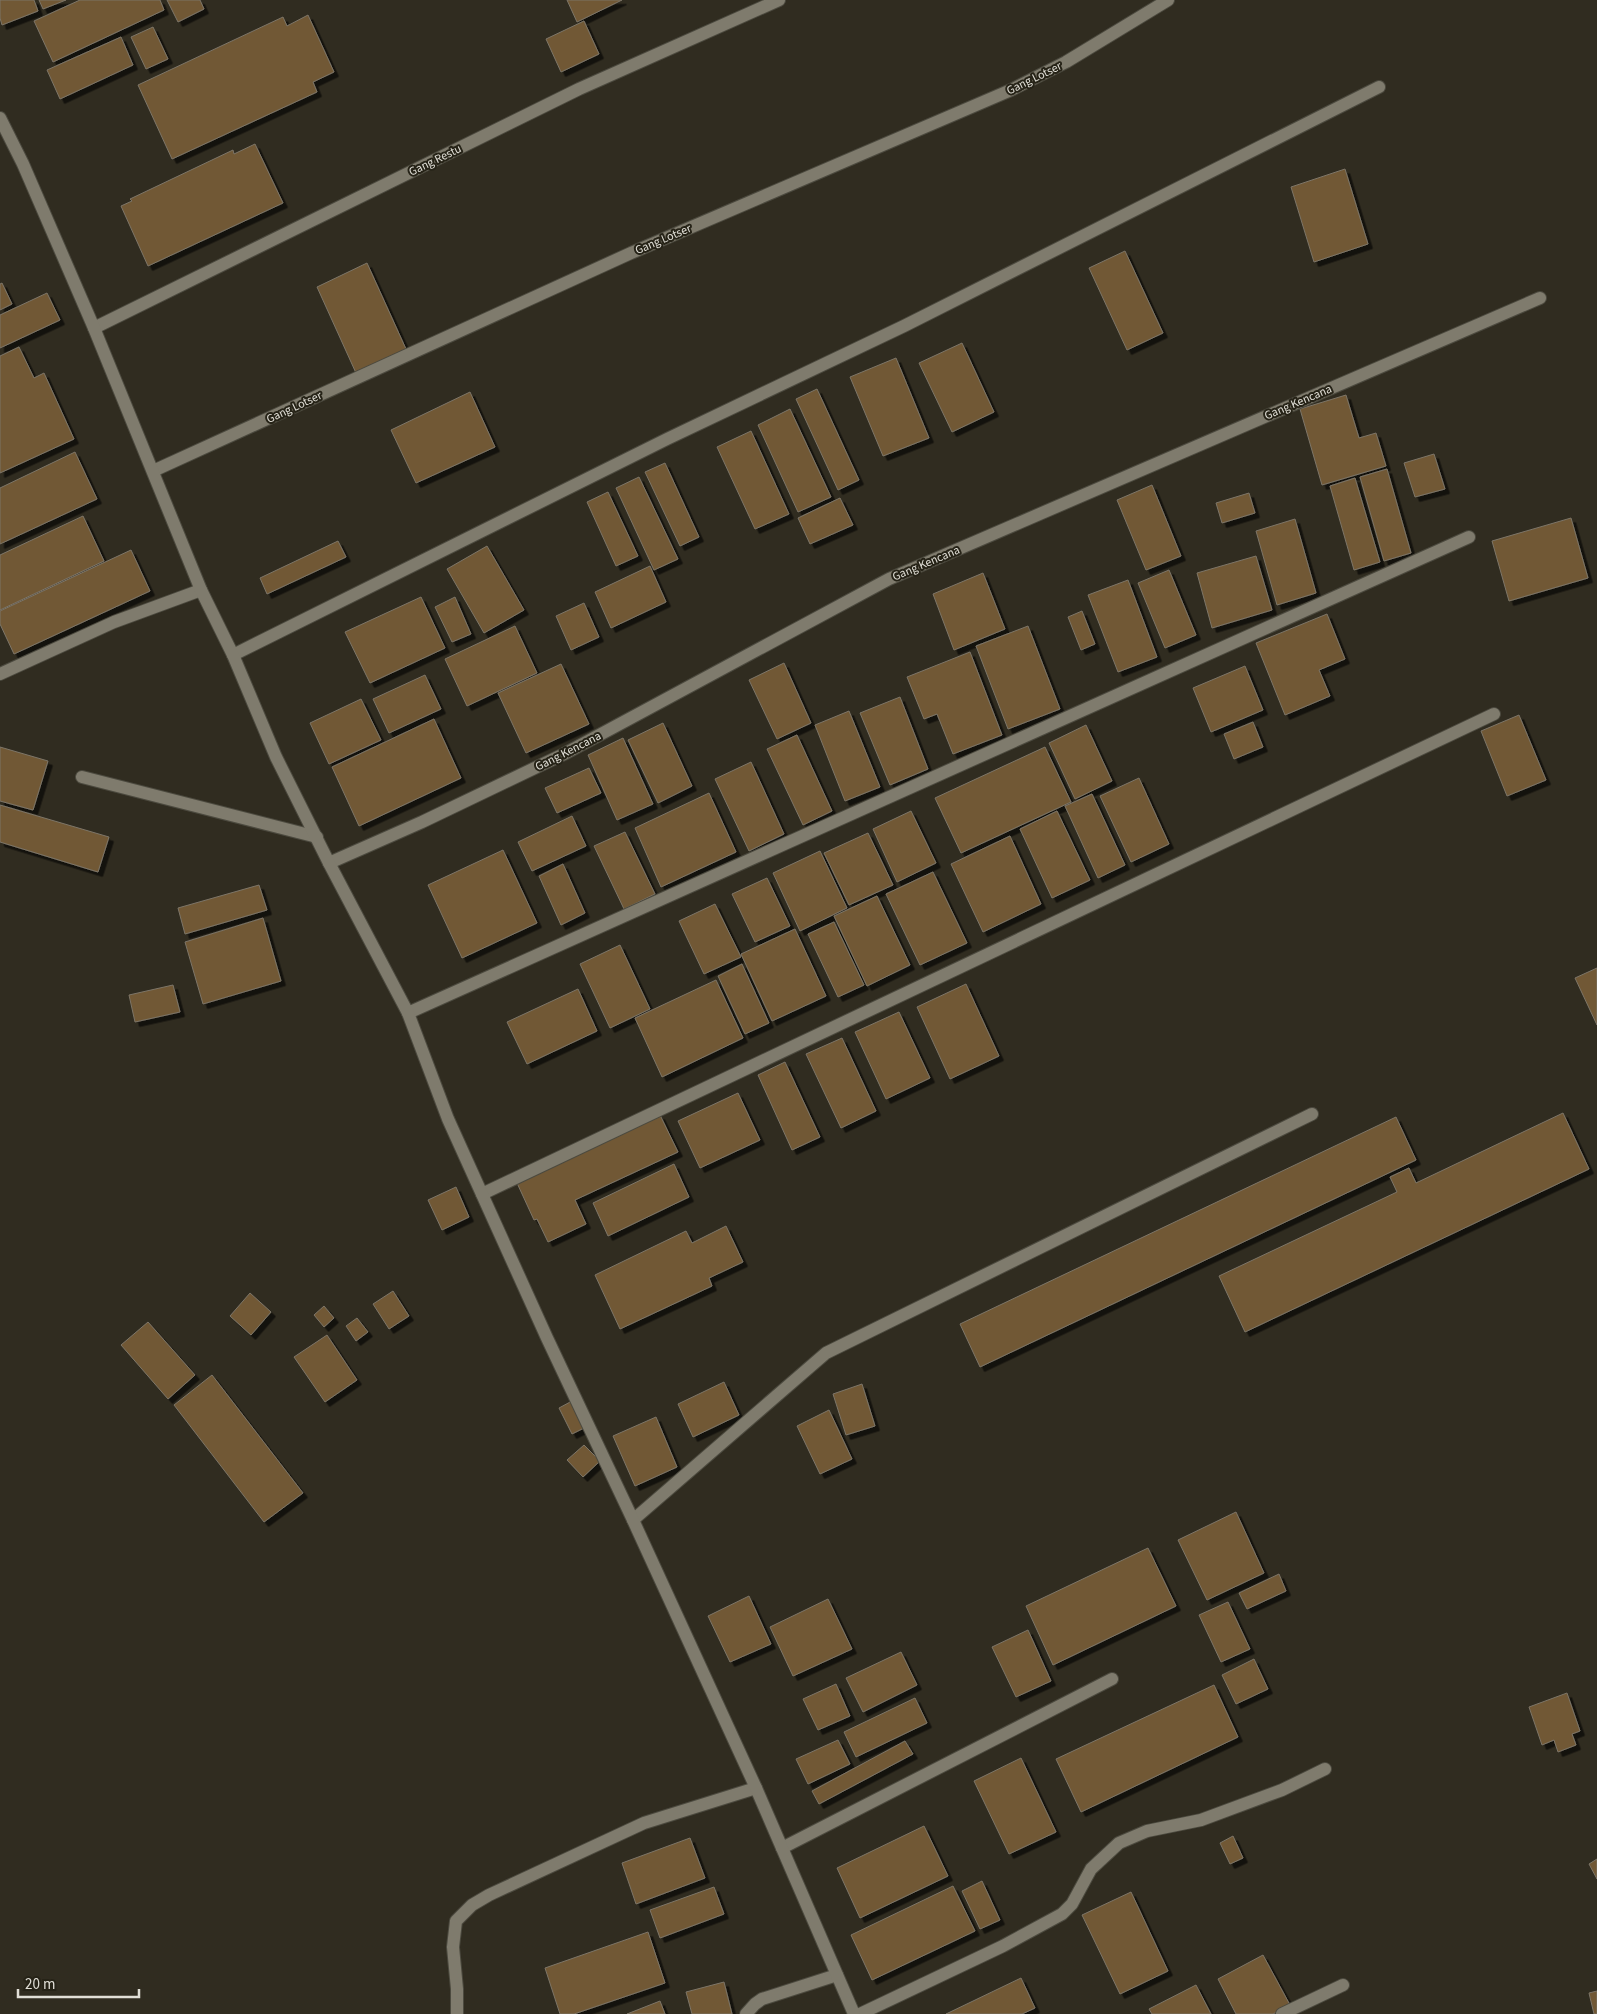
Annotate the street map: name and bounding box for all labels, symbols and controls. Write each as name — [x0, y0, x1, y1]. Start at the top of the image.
street label: Gang Lotser — [1004, 57, 1065, 99]
street label: Gang Restu — [406, 140, 464, 180]
street label: Gang Lotser — [632, 220, 695, 259]
street label: Gang Kencana — [1262, 381, 1335, 424]
street label: Gang Lotser — [264, 387, 326, 428]
street label: Gang Kencana — [890, 542, 963, 585]
street label: Gang Kencana — [532, 728, 604, 775]
scale bar — [18, 1966, 139, 1998]
text: 20 m — [25, 1974, 55, 1995]

